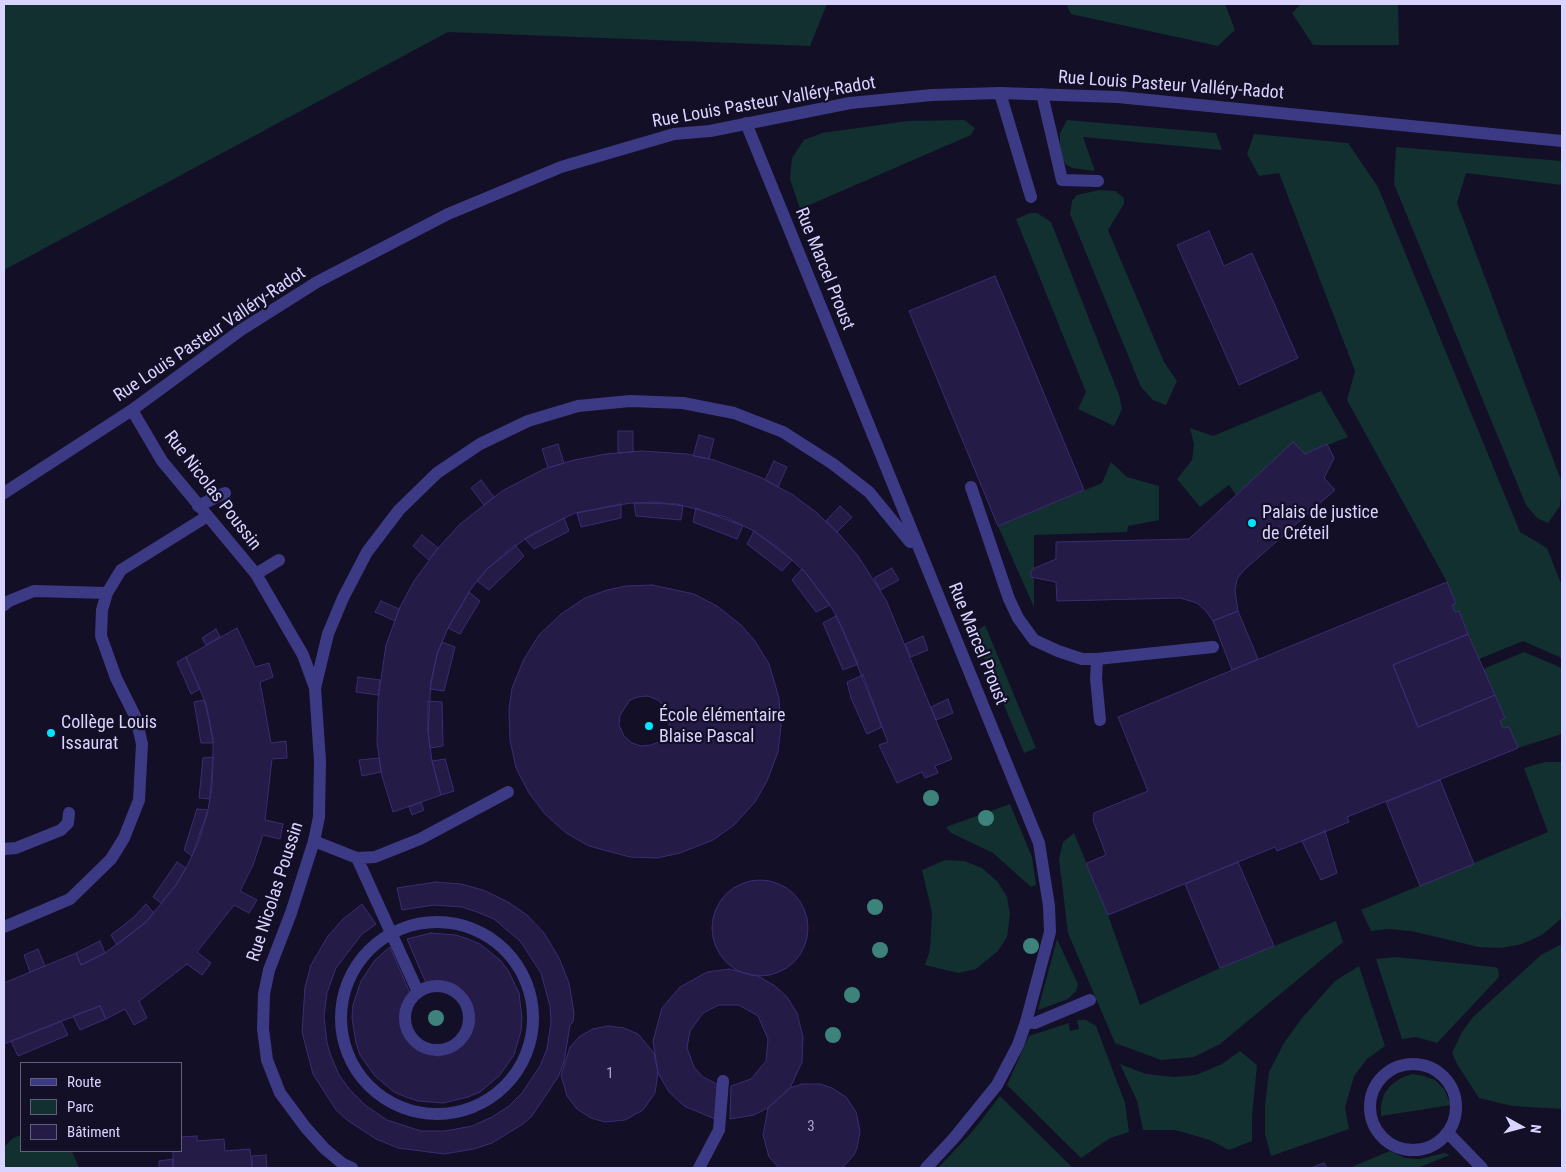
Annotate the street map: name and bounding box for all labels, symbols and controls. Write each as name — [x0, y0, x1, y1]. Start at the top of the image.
street label: Rue Louis Pasteur Valléry-Radot — [1057, 67, 1285, 105]
street label: Rue Louis Pasteur Valléry-Radot — [651, 73, 877, 133]
street label: Rue Marcel Proust — [790, 205, 858, 333]
street label: Rue Louis Pasteur Valléry-Radot — [110, 263, 310, 407]
street label: Rue Nicolas Poussin — [159, 427, 265, 555]
place label: Palais de justice de Créteil — [1262, 502, 1378, 544]
marker: Palais de justice de Créteil — [1246, 517, 1258, 529]
street label: Rue Marcel Proust — [943, 580, 1011, 708]
place label: École élémentaire Blaise Pascal — [659, 705, 785, 748]
place label: Collège Louis Issaurat — [61, 712, 157, 754]
marker: École élémentaire Blaise Pascal — [643, 720, 655, 732]
marker: Collège Louis Issaurat — [45, 727, 57, 739]
street label: Rue Nicolas Poussin — [243, 820, 309, 964]
legend — [20, 1062, 182, 1152]
house number: 1 — [606, 1065, 614, 1083]
text: Route — [67, 1073, 101, 1091]
text: Parc — [67, 1098, 94, 1116]
north arrow — [1496, 1102, 1546, 1152]
house number: 3 — [807, 1118, 815, 1136]
text: Bâtiment — [67, 1123, 120, 1141]
text: N — [1527, 1124, 1544, 1134]

